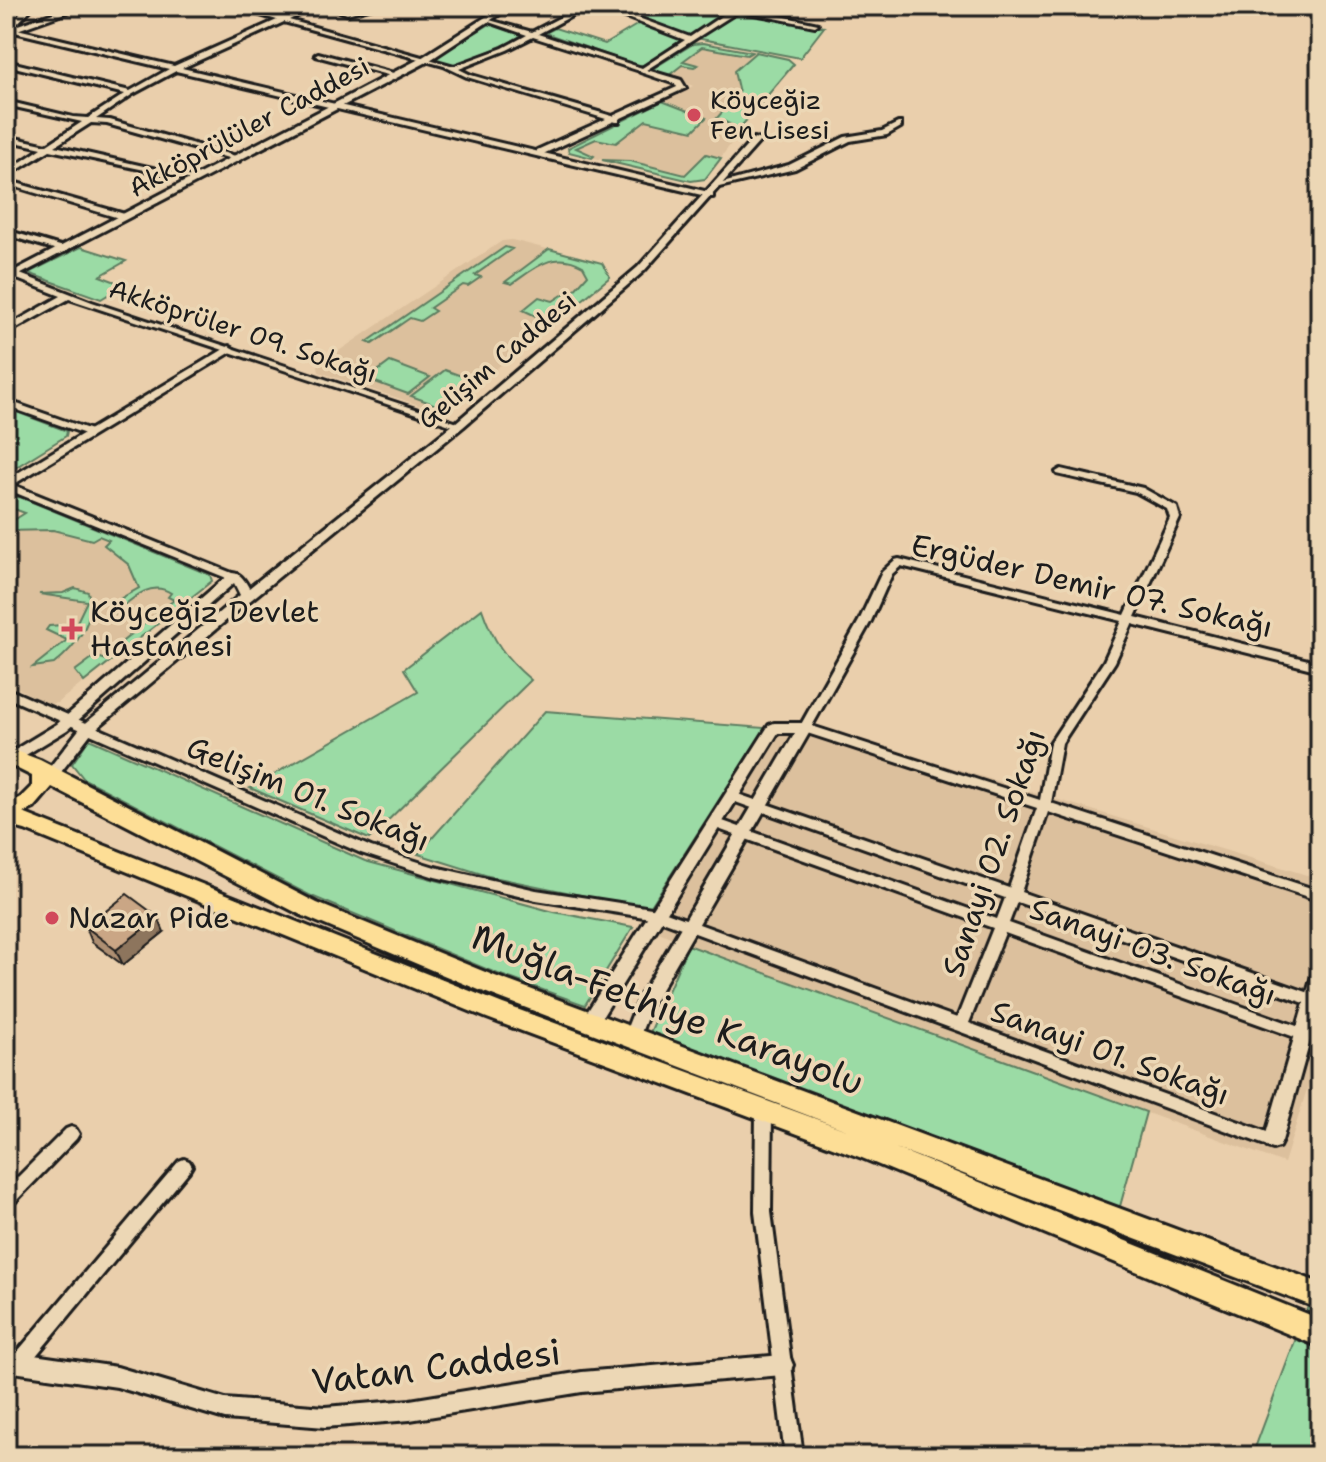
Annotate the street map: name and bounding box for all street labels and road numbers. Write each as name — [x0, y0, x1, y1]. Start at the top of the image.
street label: Akköprülüler Caddesi — [122, 48, 375, 205]
street label: Akköprüler 09. Sokağı — [105, 271, 382, 390]
street label: Gelişim Caddesi — [410, 283, 584, 436]
street label: Ergüder Demir 07. Sokağı — [907, 524, 1277, 647]
street label: Sanayi 02. Sokağı — [932, 724, 1055, 982]
street label: Gelişim 01. Sokağı — [181, 726, 436, 861]
street label: Sanayi 03. Sokağı — [1024, 888, 1282, 1015]
street label: Muğla-Fethiye Karayolu — [465, 912, 871, 1107]
street label: Sanayi 01. Sokağı — [985, 990, 1235, 1115]
street label: Vatan Caddesi — [309, 1327, 563, 1406]

